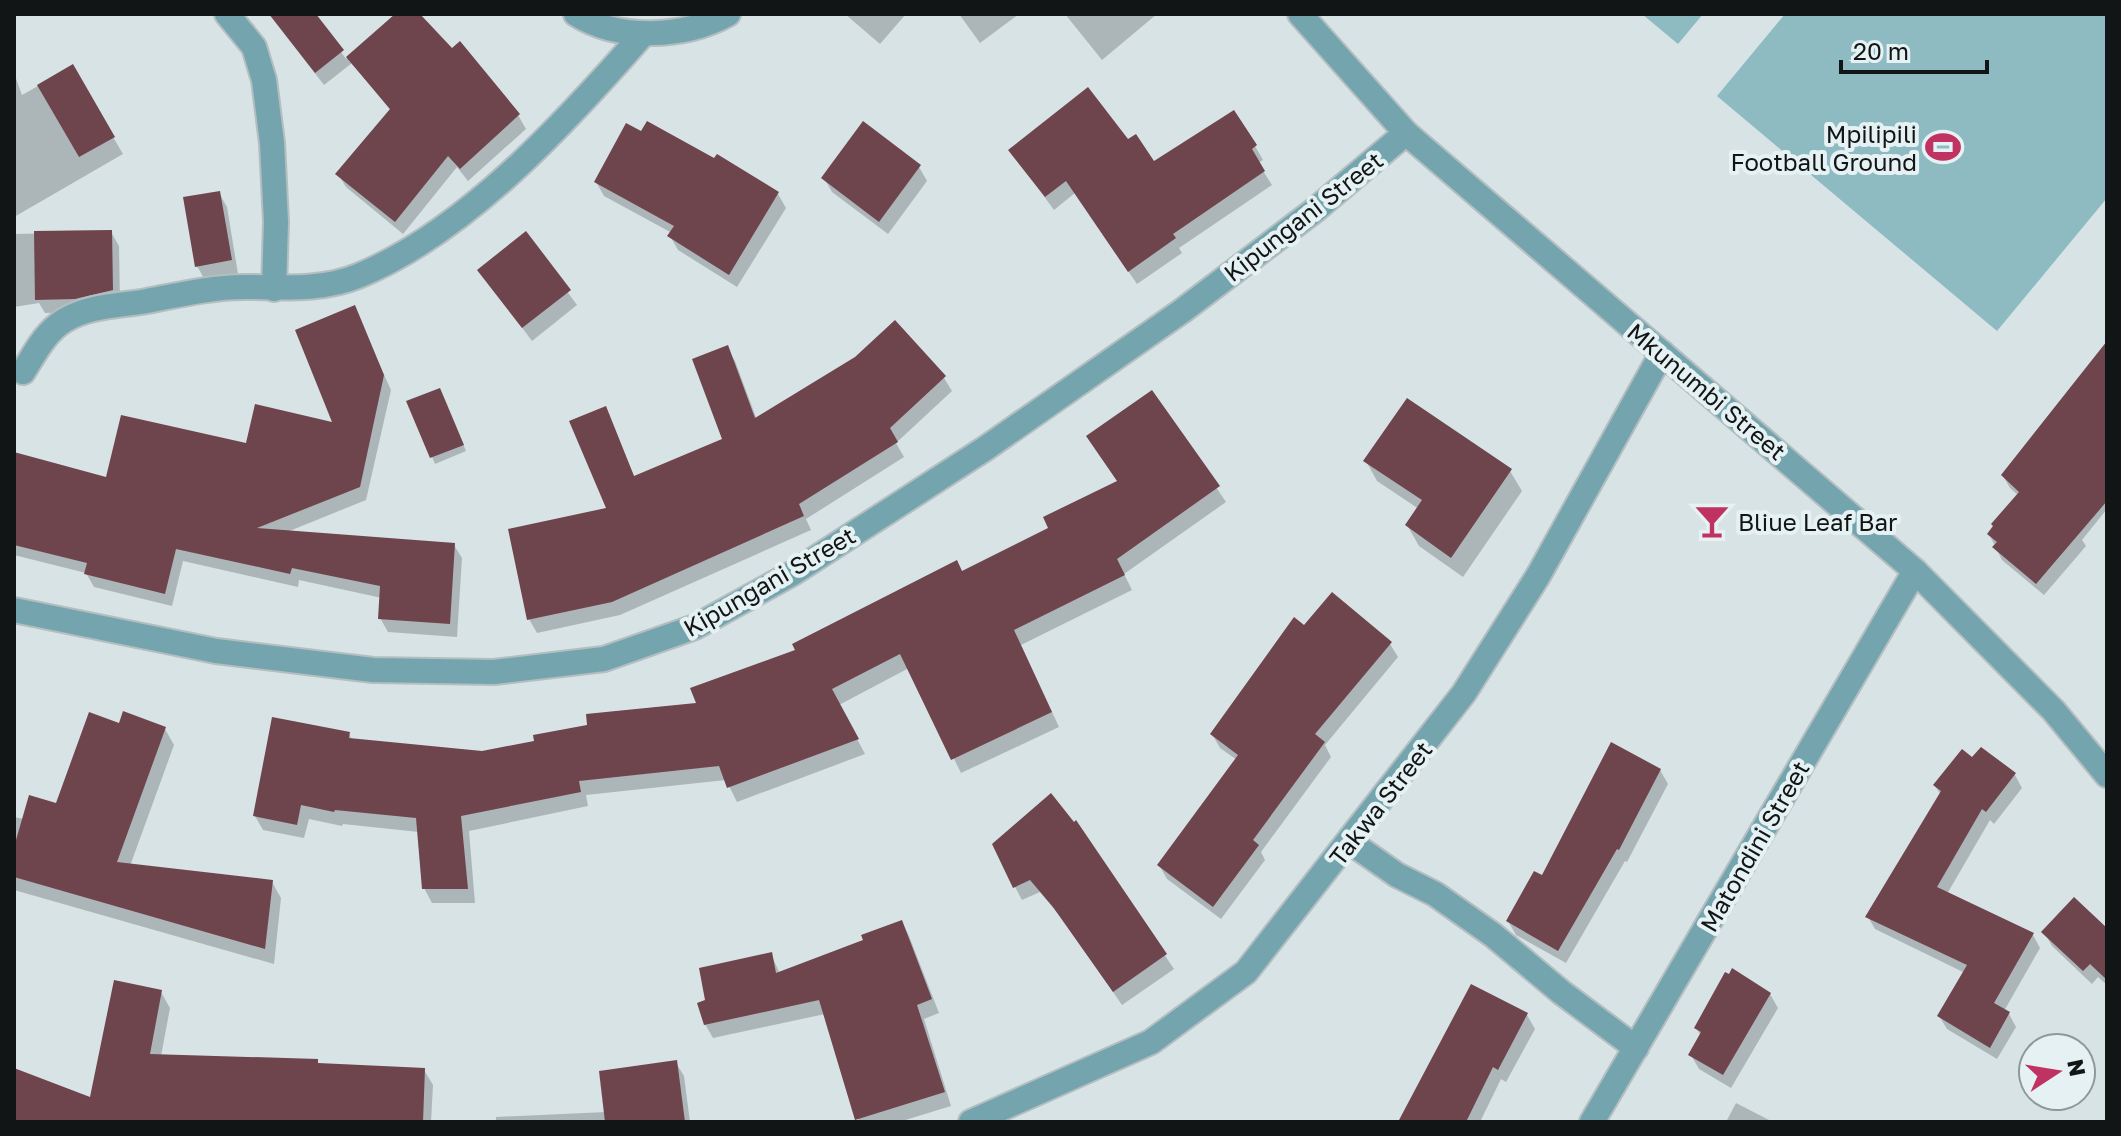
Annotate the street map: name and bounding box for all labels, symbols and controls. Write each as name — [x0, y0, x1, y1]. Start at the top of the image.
scale bar — [1841, 24, 1987, 74]
text: 20 m — [1853, 36, 1909, 65]
place label: Mpilipili Football Ground — [1730, 119, 1917, 176]
sports icon: Mpilipili Football Ground — [1924, 128, 1962, 166]
street label: Kipungani Street — [1218, 145, 1388, 287]
street label: Mkunumbi Street — [1622, 316, 1792, 466]
bar icon: Bliue Leaf Bar — [1693, 502, 1731, 540]
place label: Bliue Leaf Bar — [1738, 507, 1897, 536]
street label: Kipungani Street — [678, 520, 860, 642]
street label: Takwa Street — [1323, 735, 1437, 871]
street label: Matondini Street — [1693, 756, 1815, 936]
north arrow — [2017, 1032, 2097, 1112]
text: N — [2062, 1057, 2092, 1079]

